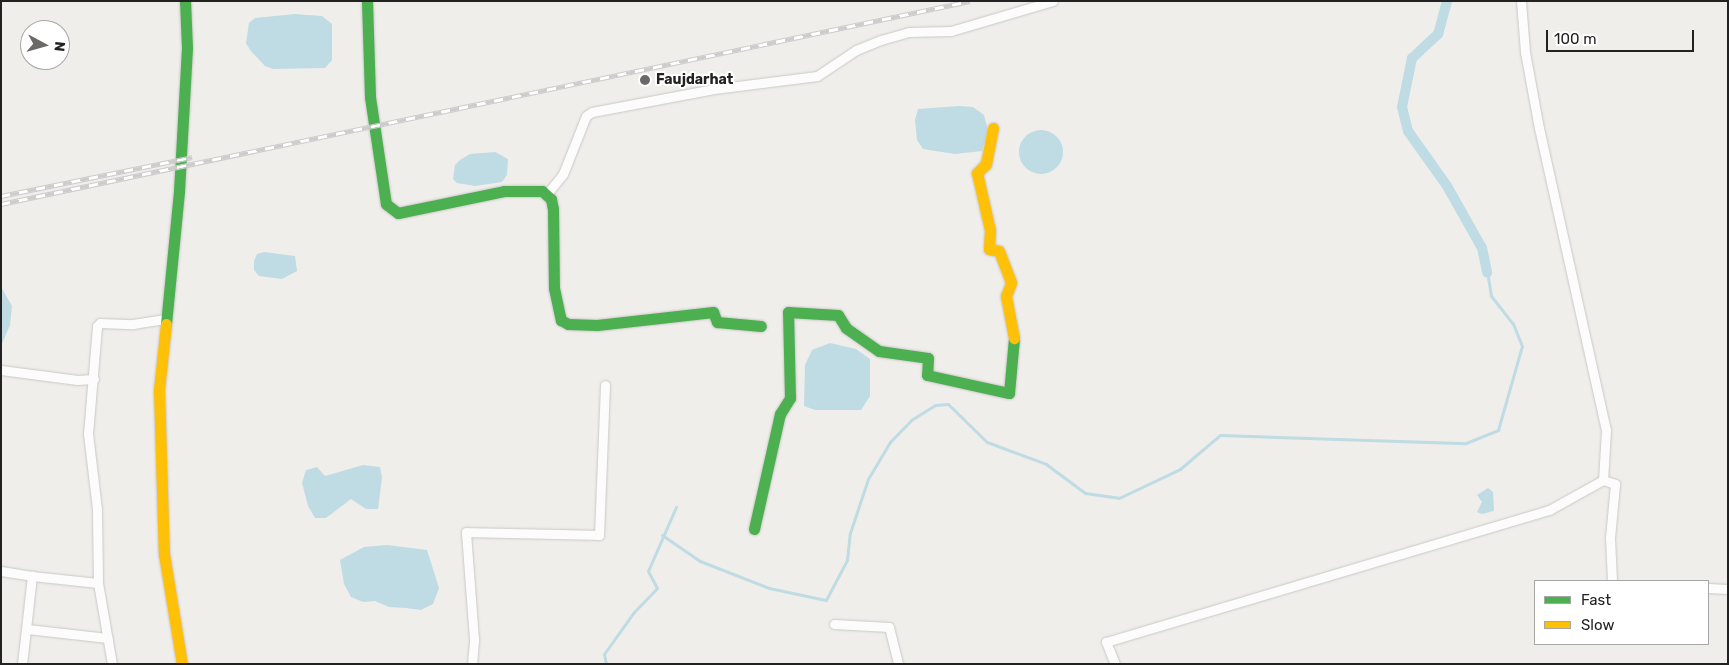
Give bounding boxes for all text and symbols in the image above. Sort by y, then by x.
north arrow [20,20,70,70]
scale bar [1549,20,1696,52]
text: 100 m [1554,30,1596,48]
text: N [50,41,68,52]
place label: Faujdarhat [656,72,733,88]
marker: Faujdarhat [638,73,652,87]
legend [1534,580,1709,645]
text: Fast [1581,591,1611,609]
text: Slow [1581,616,1614,634]

